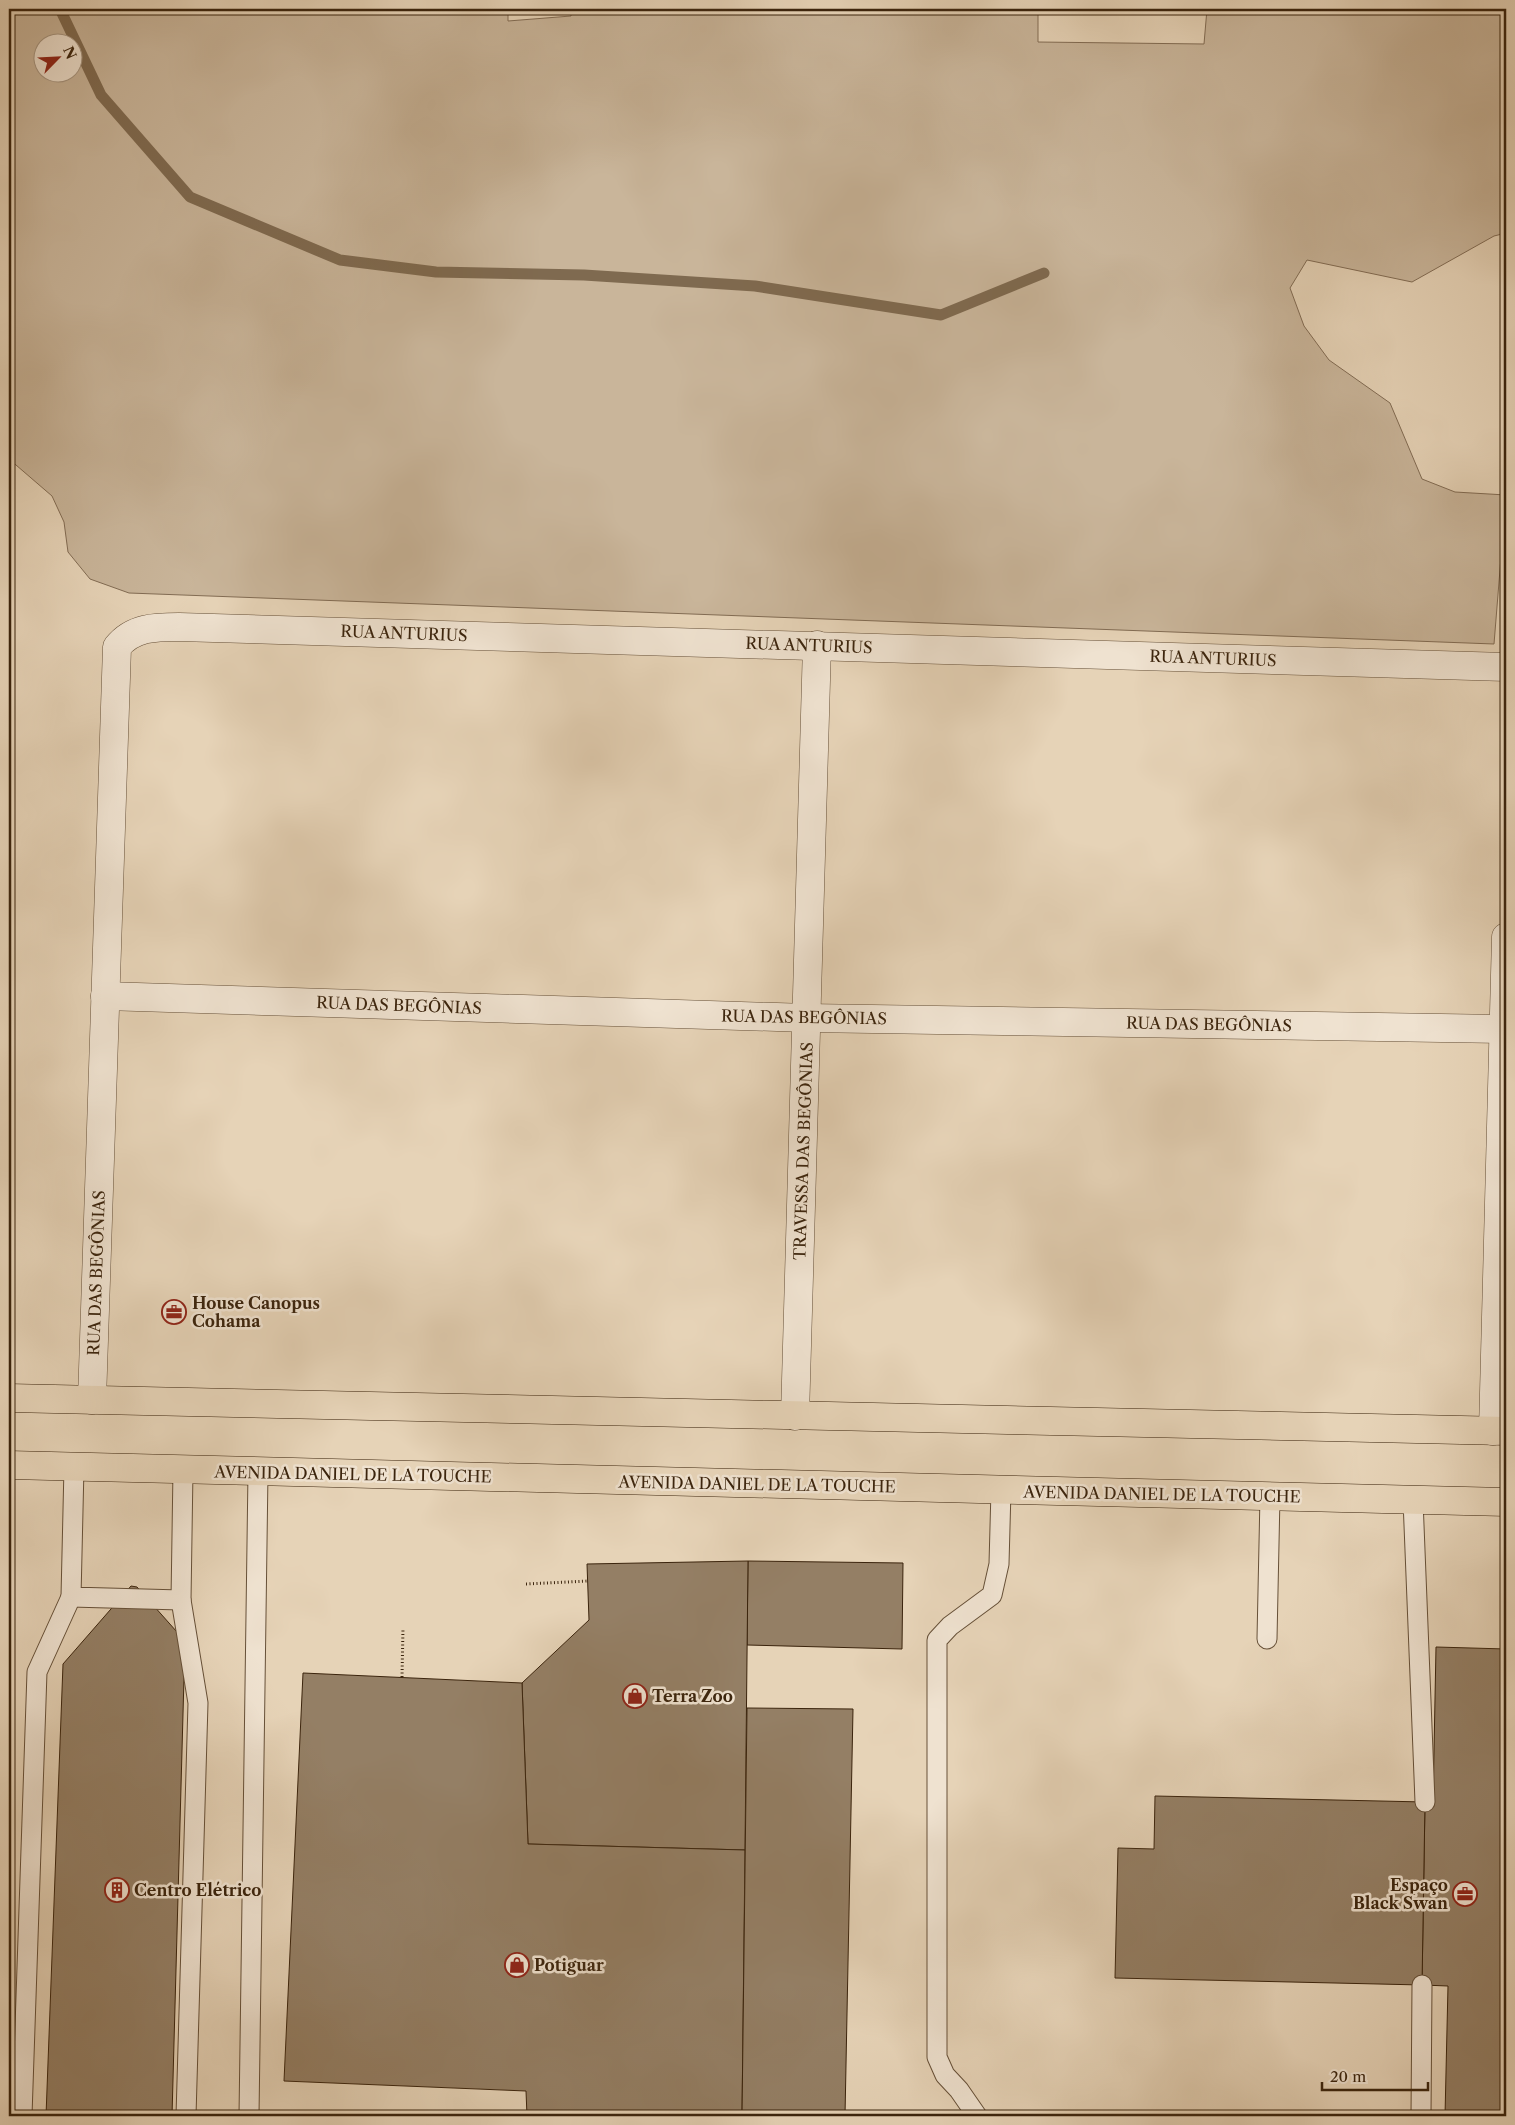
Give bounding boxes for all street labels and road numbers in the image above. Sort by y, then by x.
street label: RUA ANTURIUS [340,621,468,645]
street label: RUA ANTURIUS [745,633,873,657]
street label: RUA ANTURIUS [1149,646,1277,670]
street label: RUA DAS BEGÔNIAS [316,992,482,1018]
street label: RUA DAS BEGÔNIAS [721,1006,887,1028]
street label: RUA DAS BEGÔNIAS [1126,1013,1292,1035]
street label: TRAVESSA DAS BEGÔNIAS [789,1042,817,1260]
street label: RUA DAS BEGÔNIAS [83,1190,109,1356]
street label: AVENIDA DANIEL DE LA TOUCHE [213,1462,492,1486]
street label: AVENIDA DANIEL DE LA TOUCHE [617,1472,896,1496]
street label: AVENIDA DANIEL DE LA TOUCHE [1022,1482,1301,1506]

